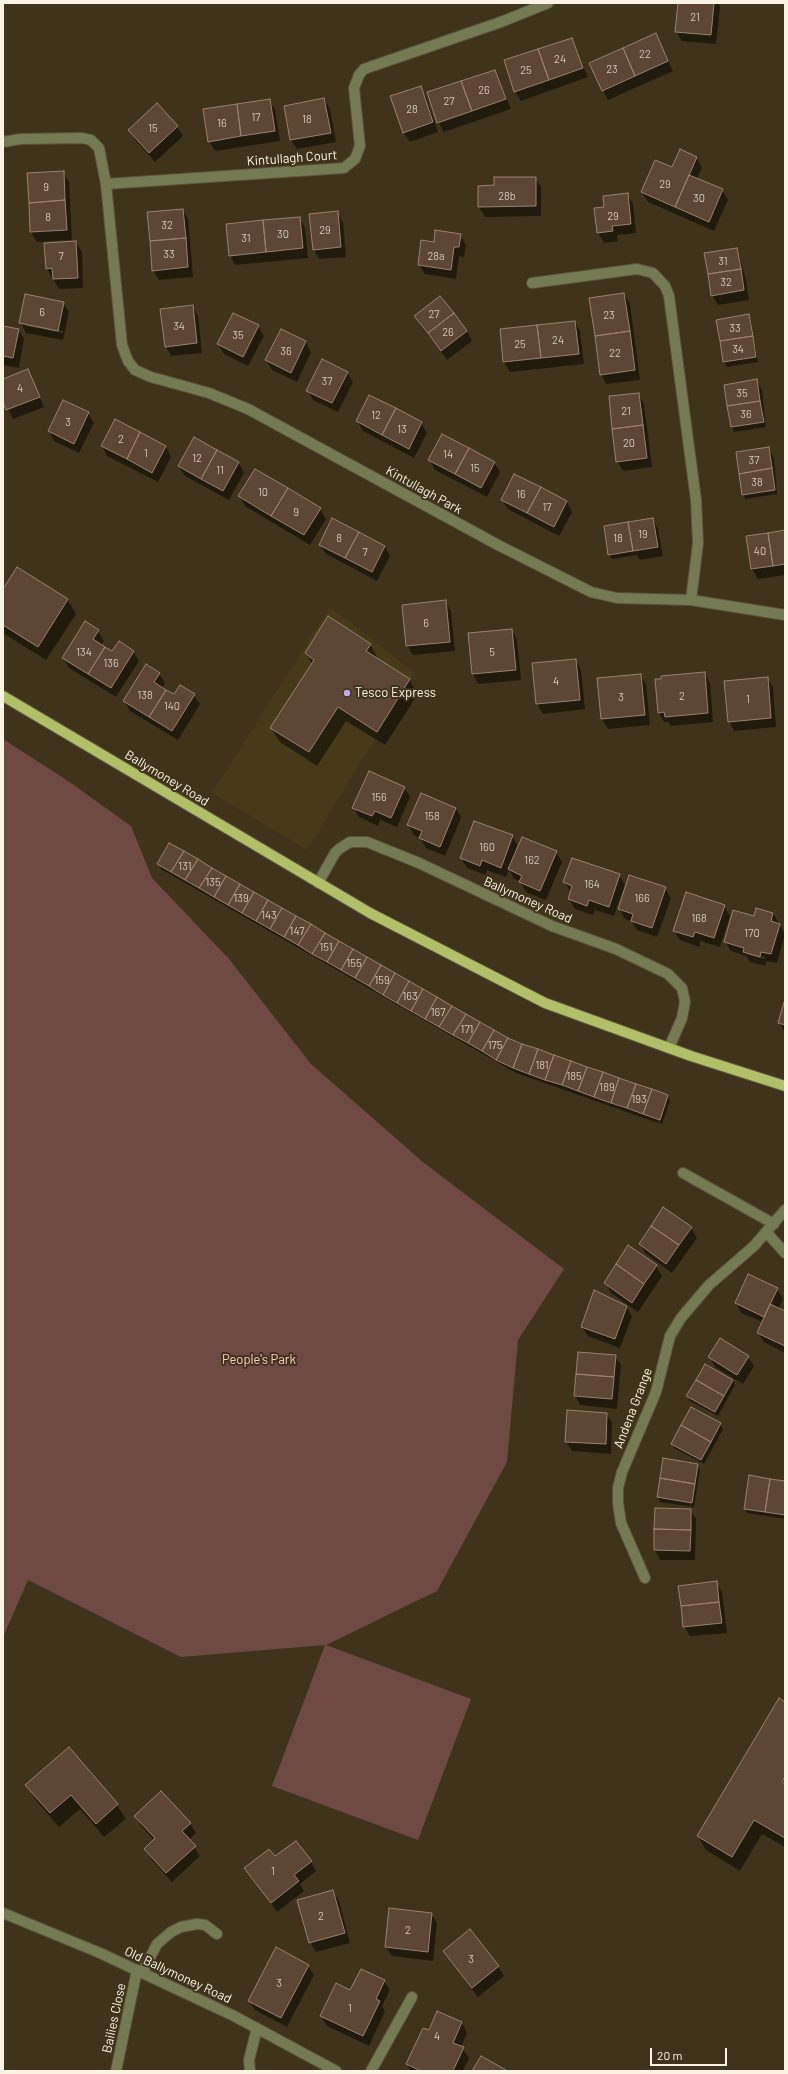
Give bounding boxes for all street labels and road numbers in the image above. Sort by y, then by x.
street label: Kintullagh Court [246,147,338,169]
street label: Kintullagh Park [383,463,465,517]
street label: Ballymoney Road [122,747,212,809]
street label: Ballymoney Road [481,873,575,927]
street label: Andena Grange [610,1365,656,1451]
street label: Old Ballymoney Road [122,1943,234,2007]
street label: Bailies Close [99,1982,129,2054]

